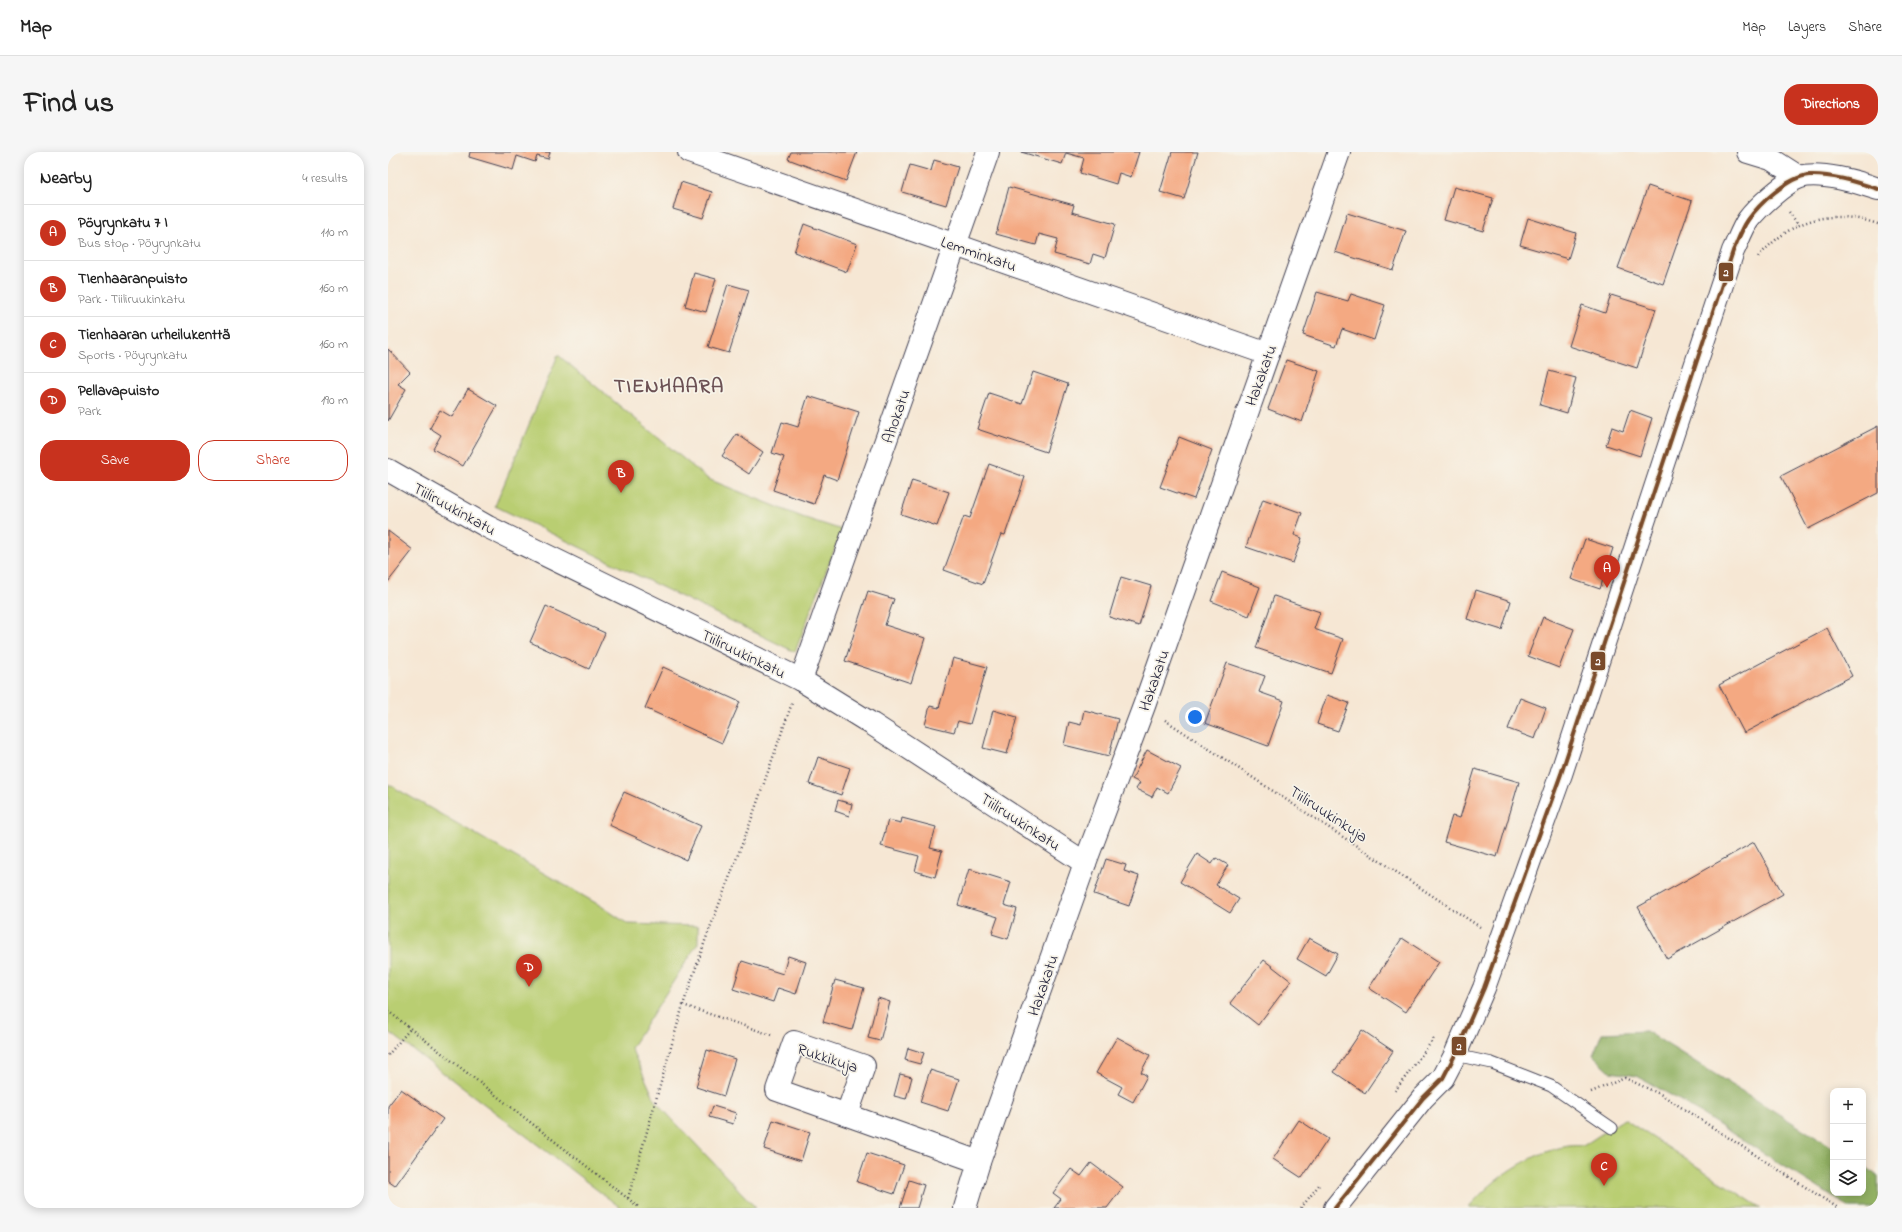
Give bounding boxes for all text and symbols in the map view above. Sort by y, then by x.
text: Map [20,14,52,41]
text: Map [1742,17,1766,38]
text: Layers [1788,17,1826,38]
text: Share [1848,17,1882,38]
text: Find us [24,84,114,125]
button: Directions [1784,84,1878,125]
text: Nearby [40,166,92,191]
text: 4 results [302,169,348,188]
text: Pöyrynkatu 7 I [78,212,168,234]
text: A [49,223,57,242]
text: 110 m [321,223,348,242]
street label: Lemminkatu [937,231,1020,279]
text: Bus stop · Pöyrynkatu [78,234,201,253]
line badge: 2 [1718,262,1734,282]
text: 2 [1722,265,1729,281]
text: TIenhaaranpuisto [78,268,188,290]
text: B [49,279,57,298]
text: 160 m [319,279,348,298]
text: Park · Tiiliruukinkatu [78,290,185,309]
text: Tienhaaran urheilukenttä [78,324,230,346]
text: C [49,335,57,354]
text: 160 m [319,335,348,354]
street label: Hakakatu [1240,342,1284,410]
text: Sports · Pöyrynkatu [78,346,187,365]
district label: TIENHAARA [614,373,724,402]
text: Pellavapuisto [78,380,159,402]
street label: Ahokatu [877,387,917,447]
text: D [48,391,58,410]
text: 190 m [321,391,348,410]
text: Park [78,402,102,421]
button: Save [40,440,190,481]
button: Share [198,440,348,481]
pin: B [608,460,634,493]
street label: Tiiliruukinkatu [408,477,500,542]
pin: A [1594,555,1620,588]
street label: Tiiliruukinkatu [697,624,790,686]
street label: Hakakatu [1133,647,1177,715]
line badge: 2 [1590,651,1606,671]
text: 2 [1594,654,1601,670]
your location [1185,707,1205,727]
street label: Tiiliruukinkuja [1284,780,1372,849]
street label: Tiiliruukinkatu [975,788,1065,858]
street label: Hakakatu [1022,952,1066,1020]
pin: D [516,954,542,987]
line badge: 2 [1451,1036,1467,1056]
street label: Rukkikuja [794,1038,861,1080]
text: 2 [1455,1039,1462,1055]
map controls [1830,1088,1866,1196]
button: + [1830,1088,1866,1124]
button: − [1830,1124,1866,1160]
pin: C [1591,1153,1617,1186]
button: layers [1830,1160,1866,1196]

